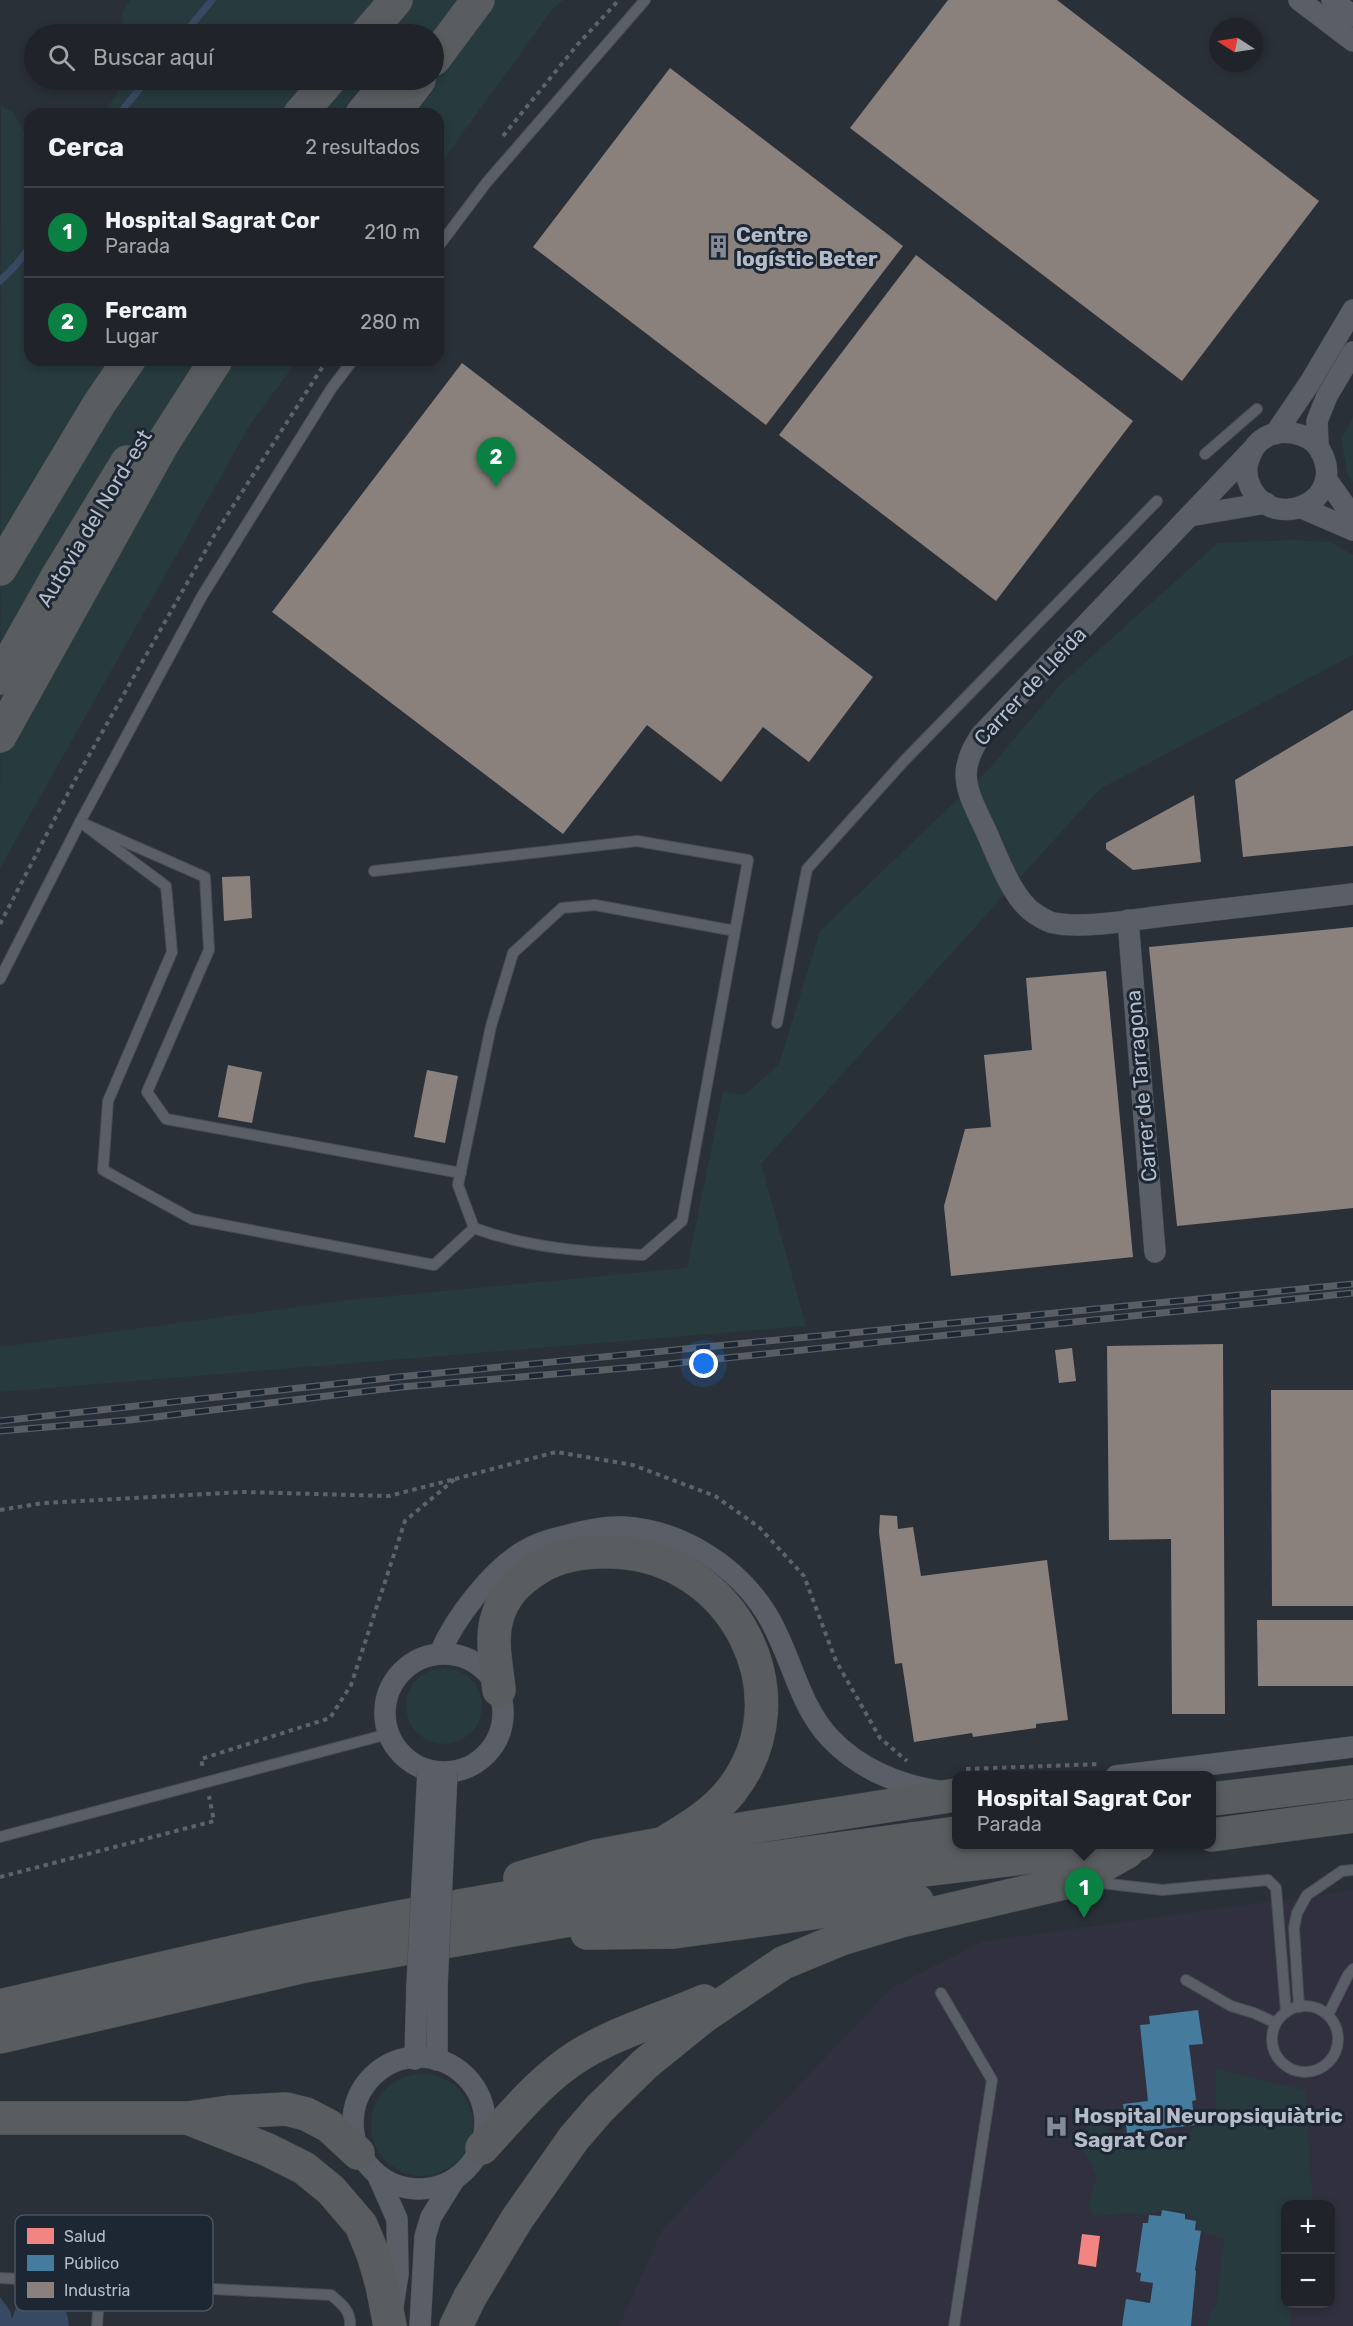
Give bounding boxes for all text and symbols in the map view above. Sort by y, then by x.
north arrow [1209,18,1263,72]
search box [24,24,444,90]
icon: search [45,41,78,74]
text: Buscar aquí [93,44,214,71]
text: Cerca [48,132,124,163]
text: 2 resultados [305,135,420,159]
text: Hospital Sagrat Cor [105,207,319,234]
text: 1 [63,220,72,244]
text: 210 m [364,220,420,244]
place label: Centre logístic Beter [736,222,878,271]
building icon: Centre logístic Beter [705,233,731,259]
text: Parada [105,234,170,258]
text: Fercam [105,297,187,324]
text: 2 [61,310,74,334]
text: 280 m [360,310,420,334]
text: Lugar [105,324,159,348]
street label: Autovia del Nord-est [31,425,157,611]
pin: 2 [476,438,516,487]
street label: Carrer de Lleida [969,622,1091,750]
street label: Carrer de Tarragona [1120,989,1162,1183]
your location [689,1349,718,1378]
popup [952,1771,1216,1849]
text: Hospital Sagrat Cor [977,1785,1191,1812]
text: Parada [977,1812,1042,1836]
pin: 1 [1064,1868,1104,1918]
place label: Hospital Neuropsiquiàtric Sagrat Cor [1074,2103,1343,2152]
hospital icon: Hospital Neuropsiquiàtric Sagrat Cor [1043,2114,1069,2140]
map controls [1281,2200,1335,2308]
button: + [1281,2200,1335,2254]
legend [15,2215,213,2311]
text: Salud [64,2227,106,2246]
text: Público [64,2254,119,2273]
button: − [1281,2254,1335,2308]
text: Industria [64,2281,130,2300]

